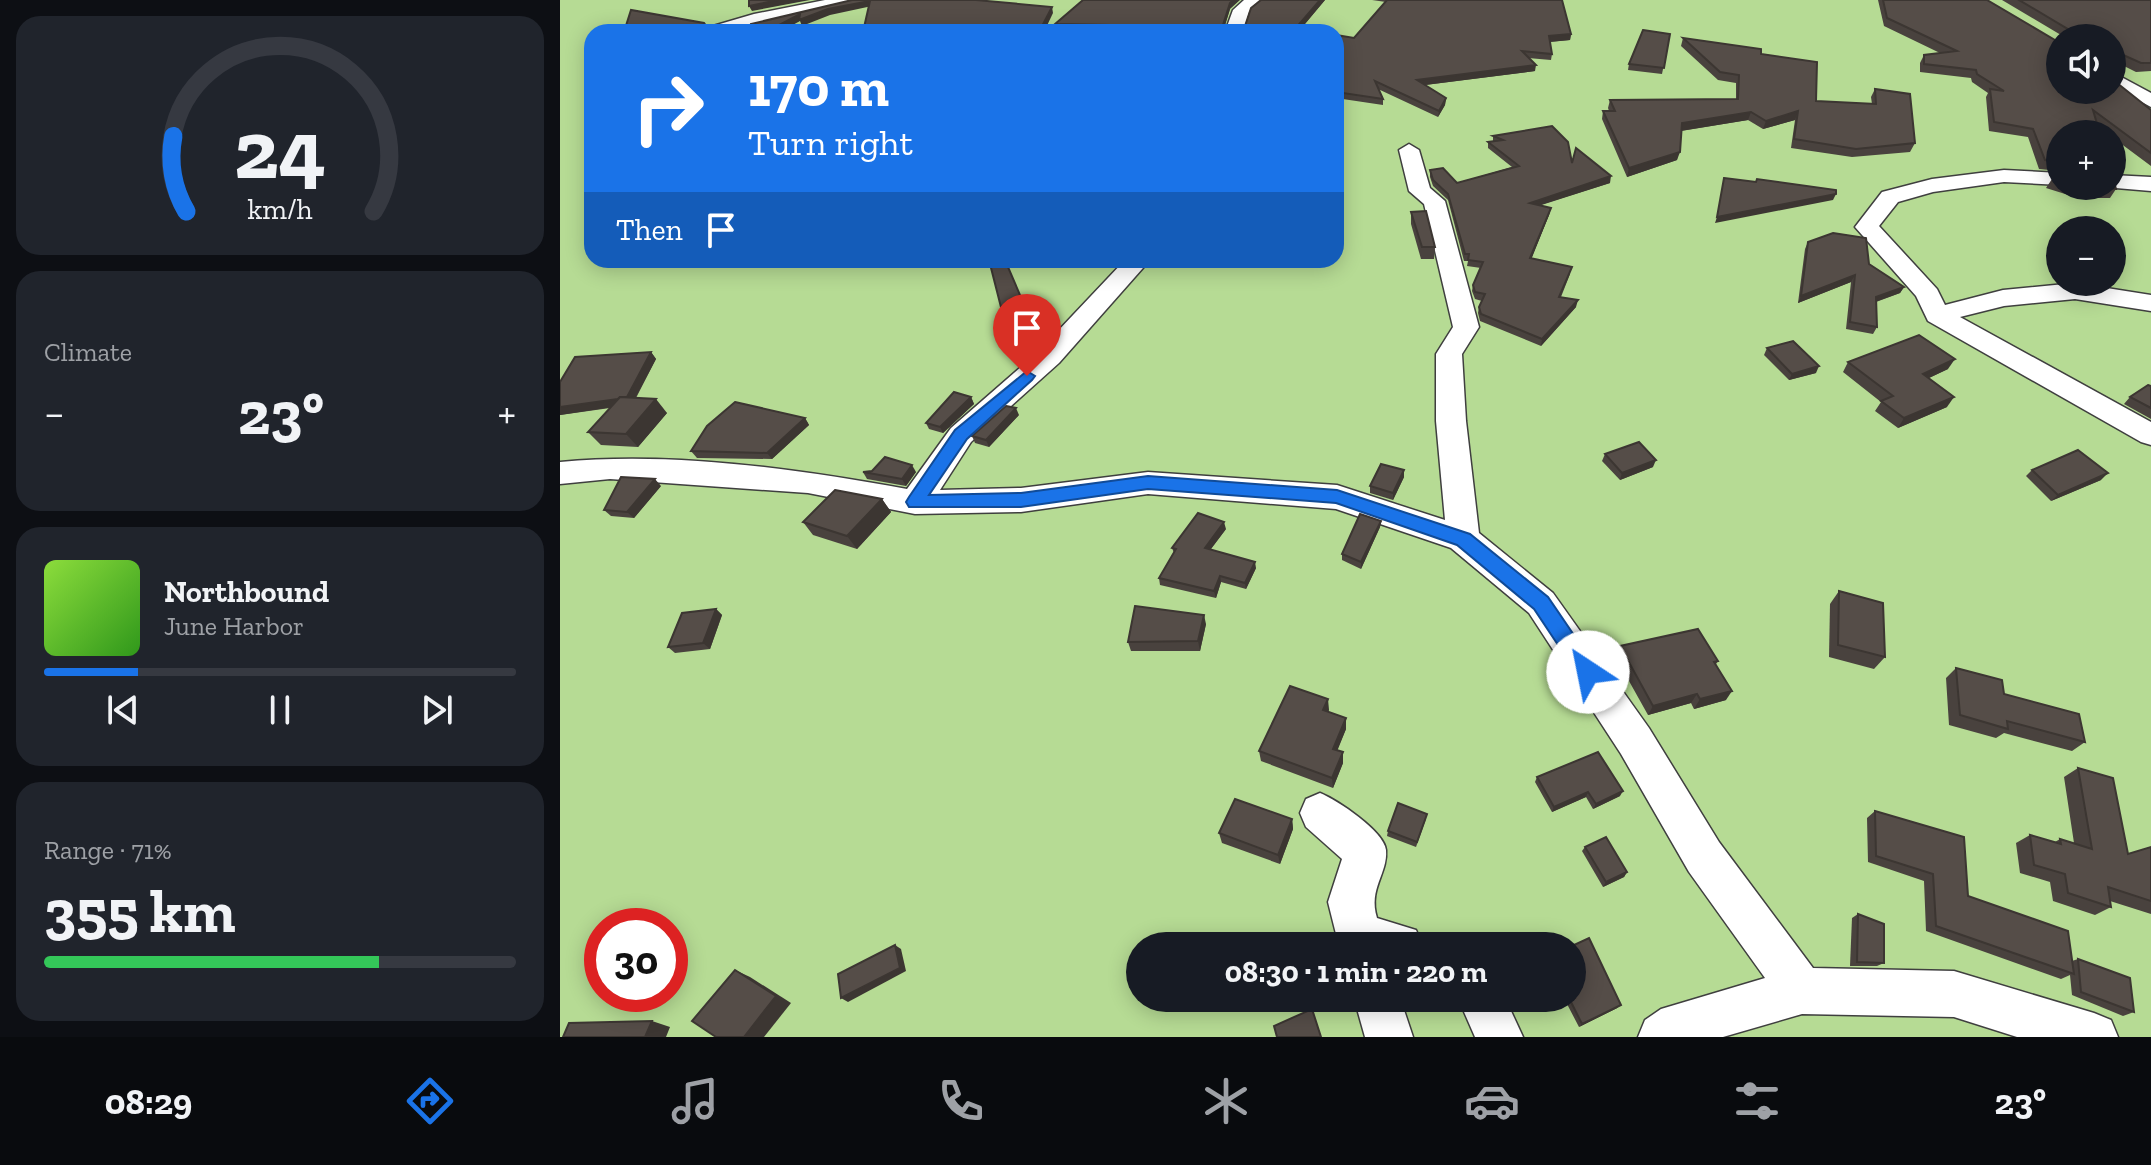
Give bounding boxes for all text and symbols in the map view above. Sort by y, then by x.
map controls [2046,24,2126,296]
button: sound [2046,24,2126,104]
text: 170 m [748,53,889,120]
icon: right [616,56,720,160]
text: 24 [234,98,326,198]
button: + [2046,120,2126,200]
text: Turn right [748,121,913,164]
text: km/h [247,192,313,226]
icon: arrive [699,208,743,252]
text: Then [616,212,683,248]
button: − [2046,216,2126,296]
pin [993,294,1061,376]
icon: arrive [1005,306,1049,350]
text: Climate [44,336,132,368]
text: 23° [238,377,324,449]
text: − [44,386,65,439]
text: + [497,386,516,439]
text: Northbound [164,574,329,610]
text: June Harbor [164,610,304,642]
position arrow [1546,630,1630,714]
icon: previous [101,688,145,732]
icon: pause [258,688,302,732]
icon: next [415,688,459,732]
text: Range · 71% [44,834,172,866]
text: 355 km [44,875,236,947]
speed limit sign: 30 [584,908,688,1012]
text: 08:30 · 1 min · 220 m [1225,954,1487,990]
icon: directions [402,1073,458,1129]
icon: music [667,1073,723,1129]
icon: phone [933,1073,989,1129]
icon: climate [1198,1073,1254,1129]
icon: car [1464,1073,1520,1129]
icon: filters [1729,1073,1785,1129]
text: 08:29 [105,1080,192,1123]
text: 23° [1995,1080,2046,1123]

